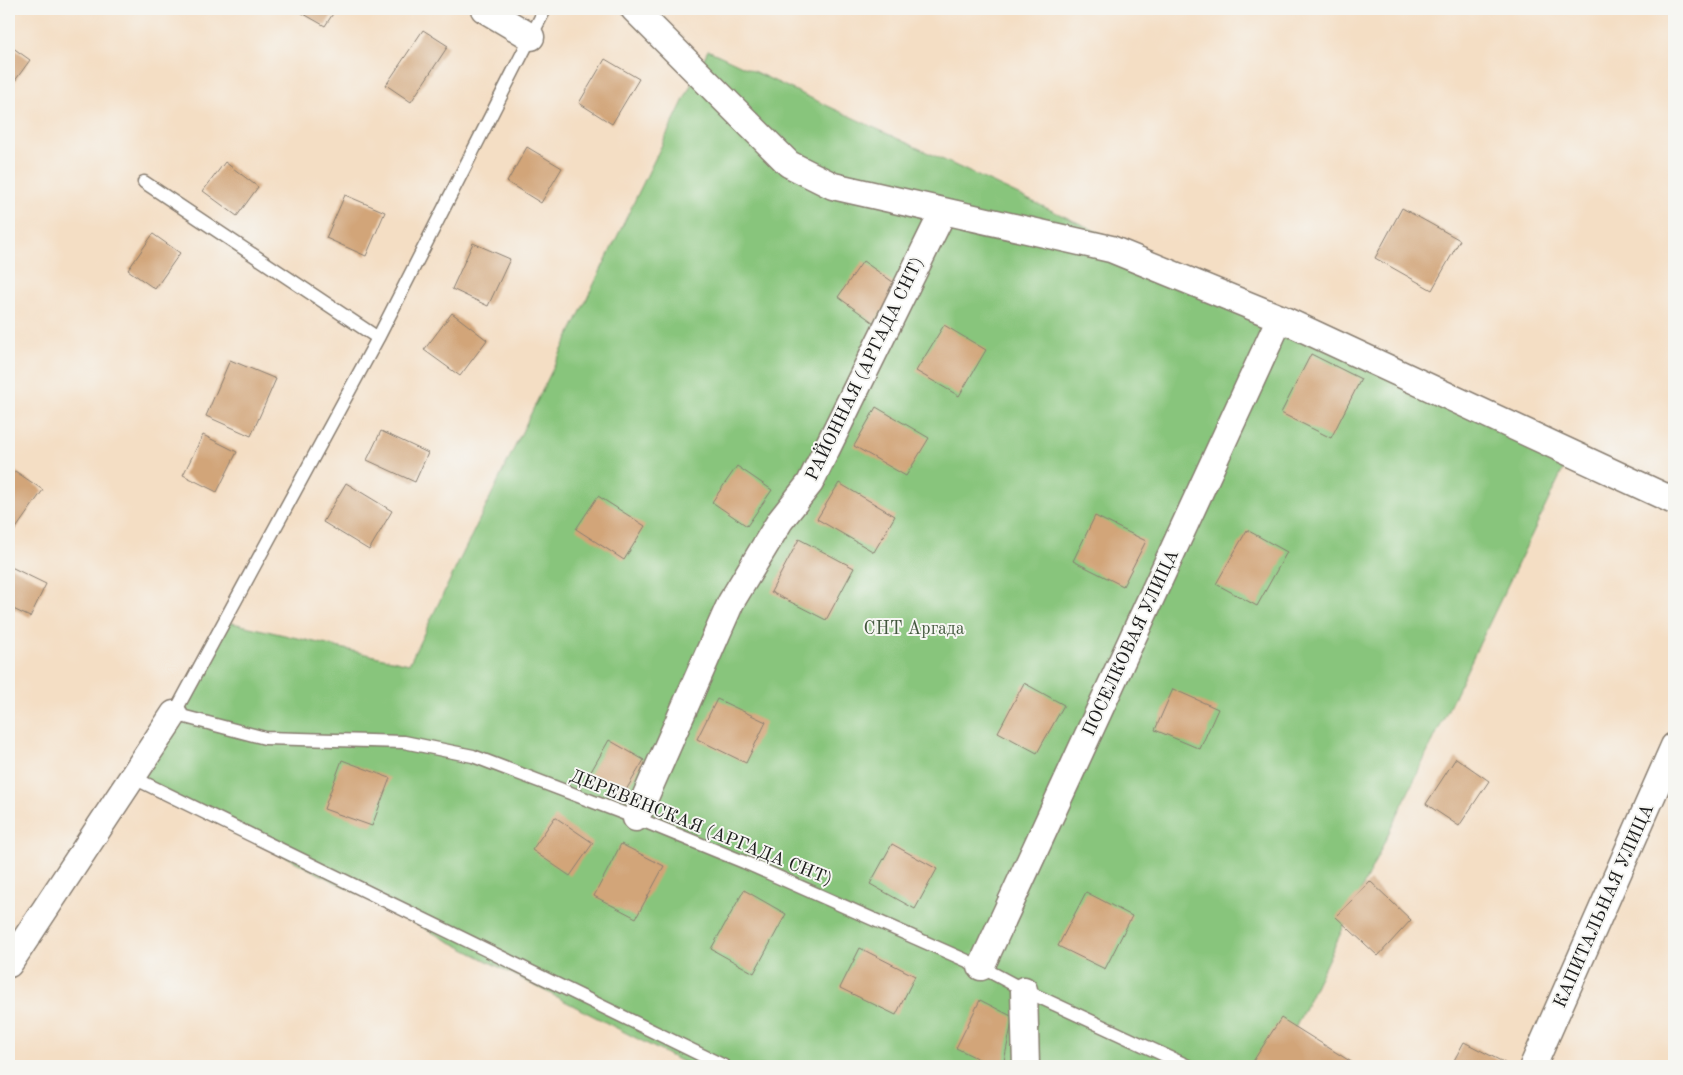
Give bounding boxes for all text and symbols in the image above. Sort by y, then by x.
street label: РАЙОННАЯ (АРГАДА СНТ) [799,253,927,484]
street label: ПОСЕЛКОВАЯ УЛИЦА [1080,547,1182,739]
park label: СНТ Аргада [863,620,965,638]
street label: ДЕРЕВЕНСКАЯ (АРГАДА СНТ) [567,766,835,889]
street label: КАПИТАЛЬНАЯ УЛИЦА [1551,801,1657,1011]

